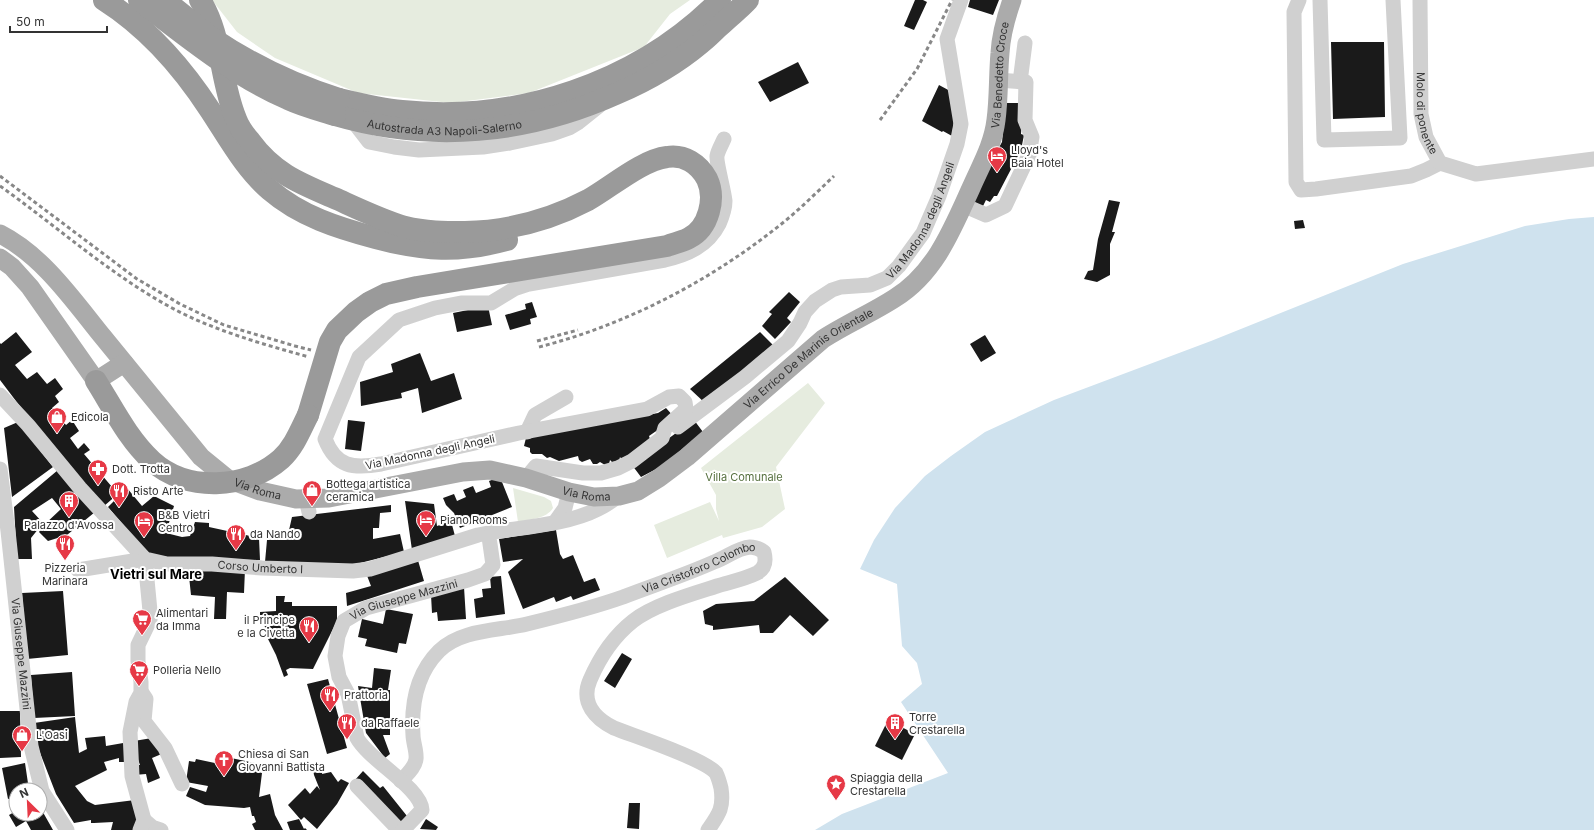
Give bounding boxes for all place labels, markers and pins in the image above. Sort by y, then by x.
place label: Lloyd's Baia Hotel [1011,143,1064,170]
hotel icon: Lloyd's Baia Hotel [986,145,1008,173]
shop icon: Edicola [46,406,68,434]
place label: Edicola [71,410,109,424]
pharmacy icon: Dott. Trotta [87,458,109,486]
place label: Dott. Trotta [112,462,170,476]
place label: Bottega artistica ceramica [326,477,410,504]
shop icon: Bottega artistica ceramica [301,479,323,507]
restaurant icon: Risto Arte [108,480,130,508]
place label: Risto Arte [133,484,184,498]
building icon: Palazzo d'Avossa [58,490,80,518]
place label: B&B Vietri Centro [158,508,210,535]
hotel icon: Piano Rooms [415,509,437,537]
hotel icon: B&B Vietri Centro [133,510,155,538]
place label: Piano Rooms [440,513,508,527]
place label: Palazzo d'Avossa [24,518,114,532]
restaurant icon: da Nando [225,523,247,551]
place label: da Nando [250,527,301,541]
restaurant icon: Pizzeria Marinara [54,533,76,561]
place label: Pizzeria Marinara [42,561,88,588]
place label: Alimentari da Imma [156,606,208,633]
supermarket icon: Alimentari da Imma [131,608,153,636]
place label: il Principe e la Civetta [237,613,295,640]
restaurant icon: il Principe e la Civetta [298,615,320,643]
supermarket icon: Polleria Nello [128,659,150,687]
place label: Polleria Nello [153,663,222,677]
restaurant icon: Prattoria [319,684,341,712]
place label: Prattoria [344,688,388,702]
place label: Torre Crestarella [909,710,965,737]
restaurant icon: da Raffaele [336,712,358,740]
building icon: Torre Crestarella [884,712,906,740]
place label: da Raffaele [361,716,419,730]
shop icon: L'Oasi [11,724,33,752]
place label: L'Oasi [36,728,68,742]
place label: Chiesa di San Giovanni Battista [238,747,325,774]
church icon: Chiesa di San Giovanni Battista [213,749,235,777]
place label: Spiaggia della Crestarella [850,771,923,798]
place icon: Spiaggia della Crestarella [825,773,847,801]

